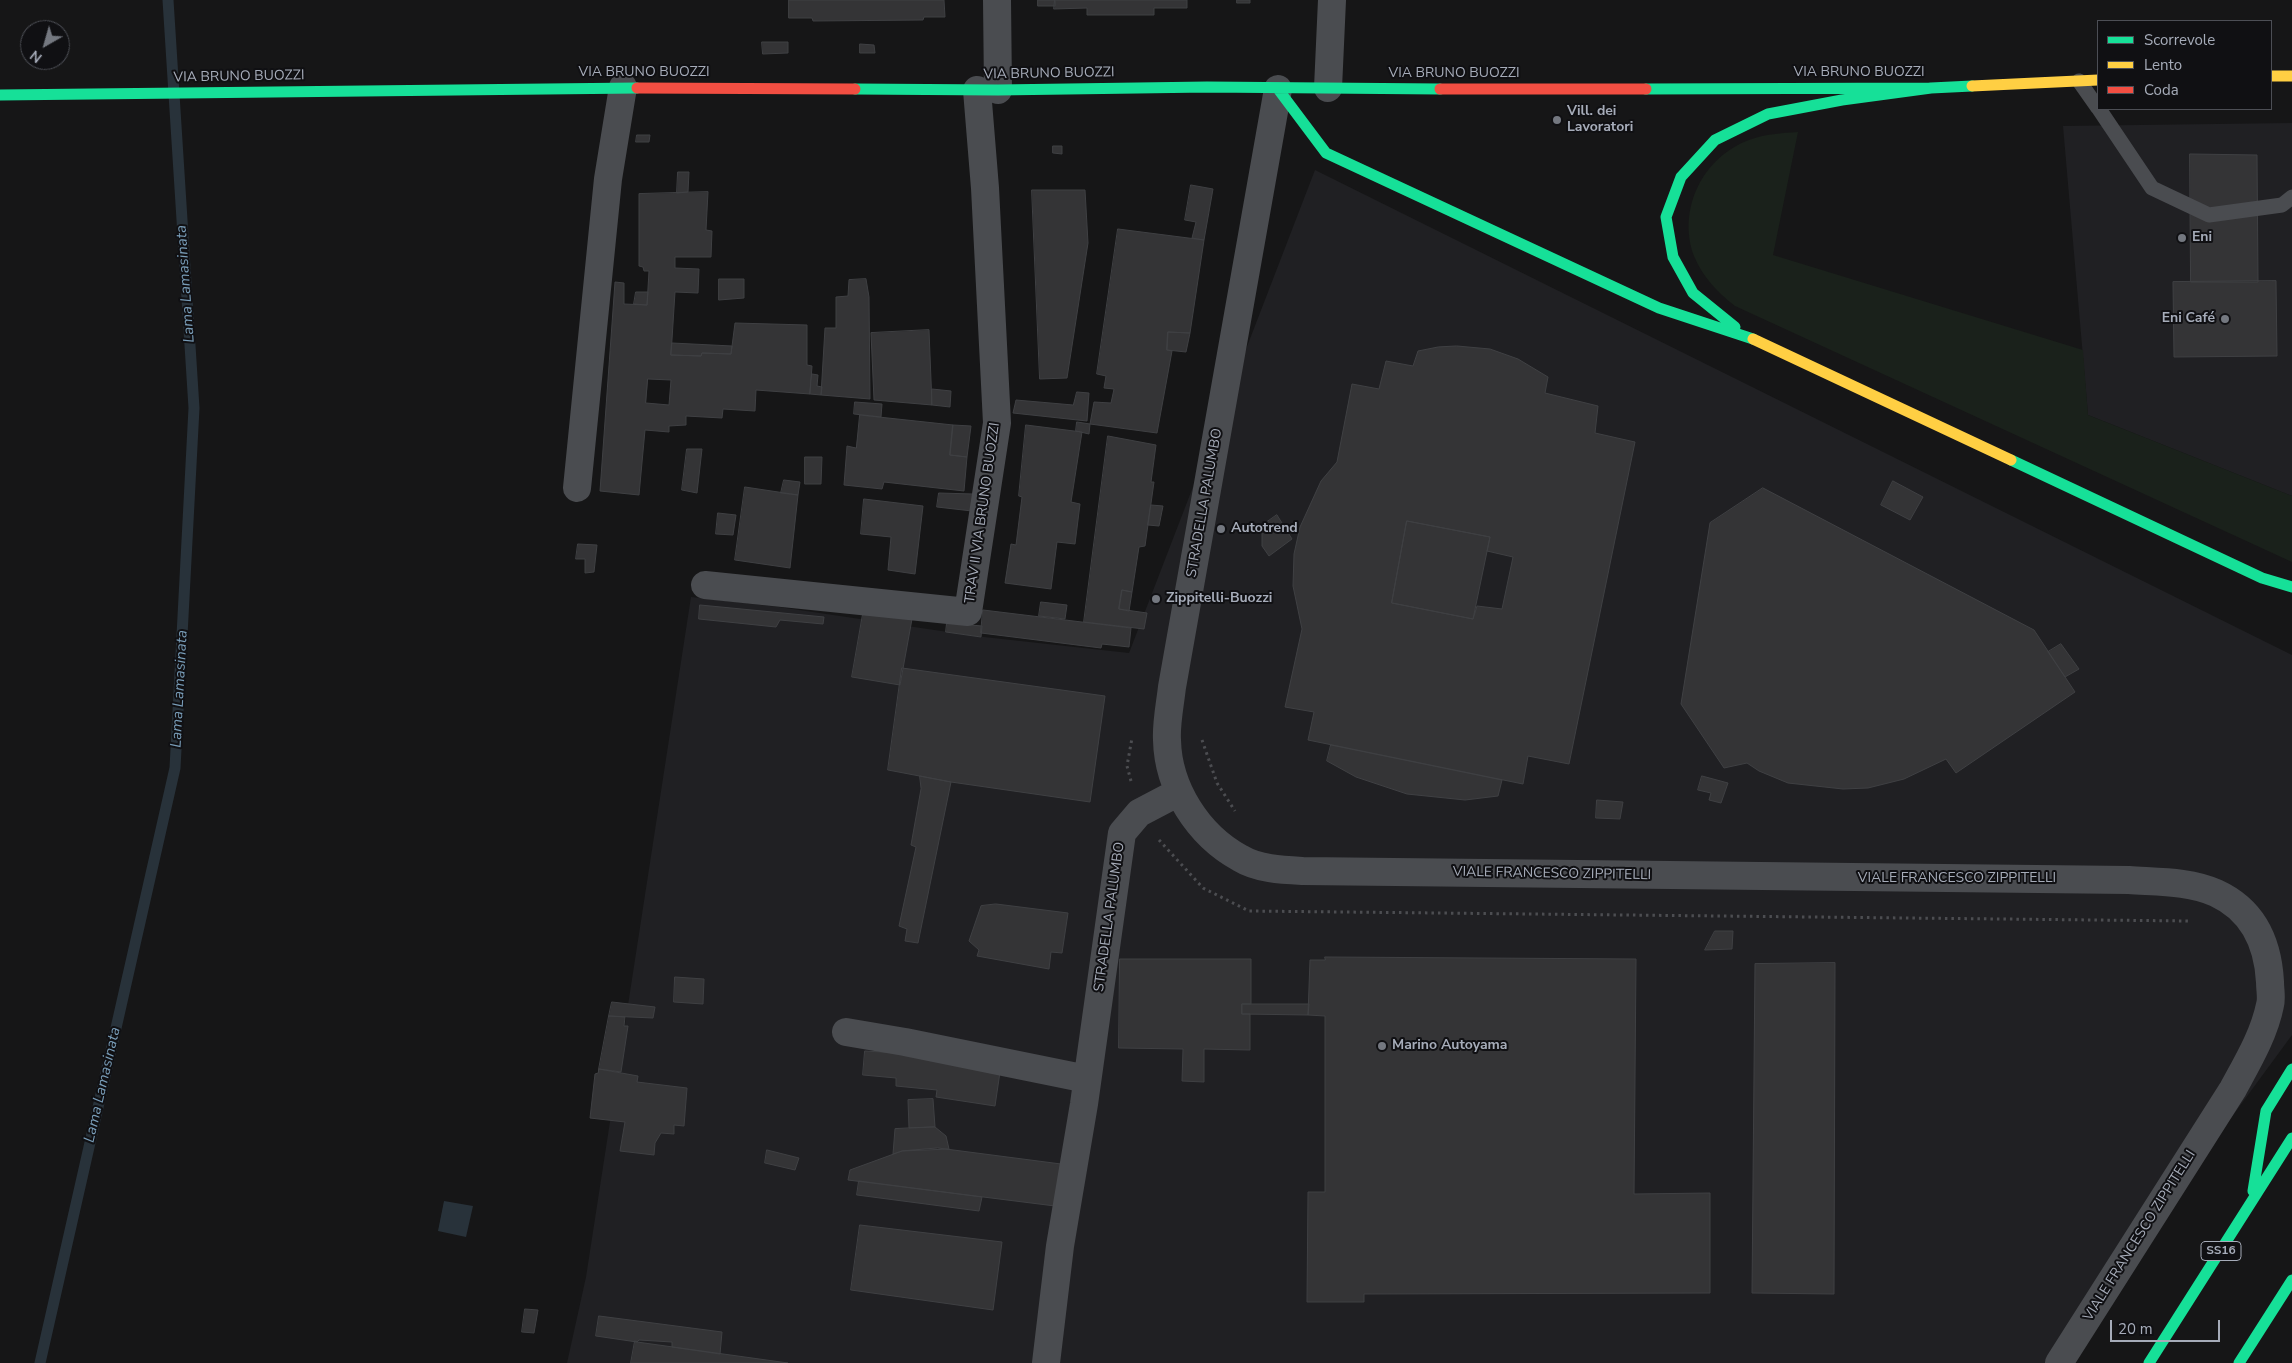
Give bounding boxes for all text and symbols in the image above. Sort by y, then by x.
north arrow [20,20,70,70]
legend [2097,20,2272,110]
text: Scorrevole [2144,30,2215,50]
text: N [26,46,46,67]
text: Lento [2144,55,2182,75]
street label: VIA BRUNO BUOZZI [983,64,1115,84]
street label: VIA BRUNO BUOZZI [578,65,710,81]
street label: VIA BRUNO BUOZZI [1793,65,1925,81]
street label: VIA BRUNO BUOZZI [1388,66,1520,82]
street label: VIA BRUNO BUOZZI [173,67,305,87]
text: Coda [2144,80,2179,100]
place label: Vill. dei Lavoratori [1567,104,1633,136]
marker: Vill. dei Lavoratori [1551,114,1563,126]
water label: Lama Lamasinata [173,225,199,343]
place label: Eni [2192,230,2212,246]
marker: Eni [2176,232,2188,244]
place label: Eni Café [2162,311,2215,327]
marker: Eni Café [2219,313,2231,325]
street label: TRAV II VIA BRUNO BUOZZI [962,422,1004,604]
street label: STRADELLA PALUMBO [1184,427,1226,579]
place label: Autotrend [1231,521,1298,537]
marker: Autotrend [1215,523,1227,535]
place label: Zippitelli-Buozzi [1166,591,1272,607]
marker: Zippitelli-Buozzi [1150,593,1162,605]
water label: Lama Lamasinata [168,630,192,748]
street label: STRADELLA PALUMBO [1091,841,1129,993]
street label: VIALE FRANCESCO ZIPPITELLI [1453,864,1651,884]
street label: VIALE FRANCESCO ZIPPITELLI [1858,871,2056,887]
water label: Lama Lamasinata [81,1025,125,1145]
place label: Marino Autoyama [1392,1038,1507,1054]
marker: Marino Autoyama [1376,1040,1388,1052]
street label: VIALE FRANCESCO ZIPPITELLI [2080,1147,2200,1325]
road number: SS16 [2201,1242,2241,1260]
scale bar [2112,1310,2222,1342]
text: 20 m [2118,1319,2153,1339]

